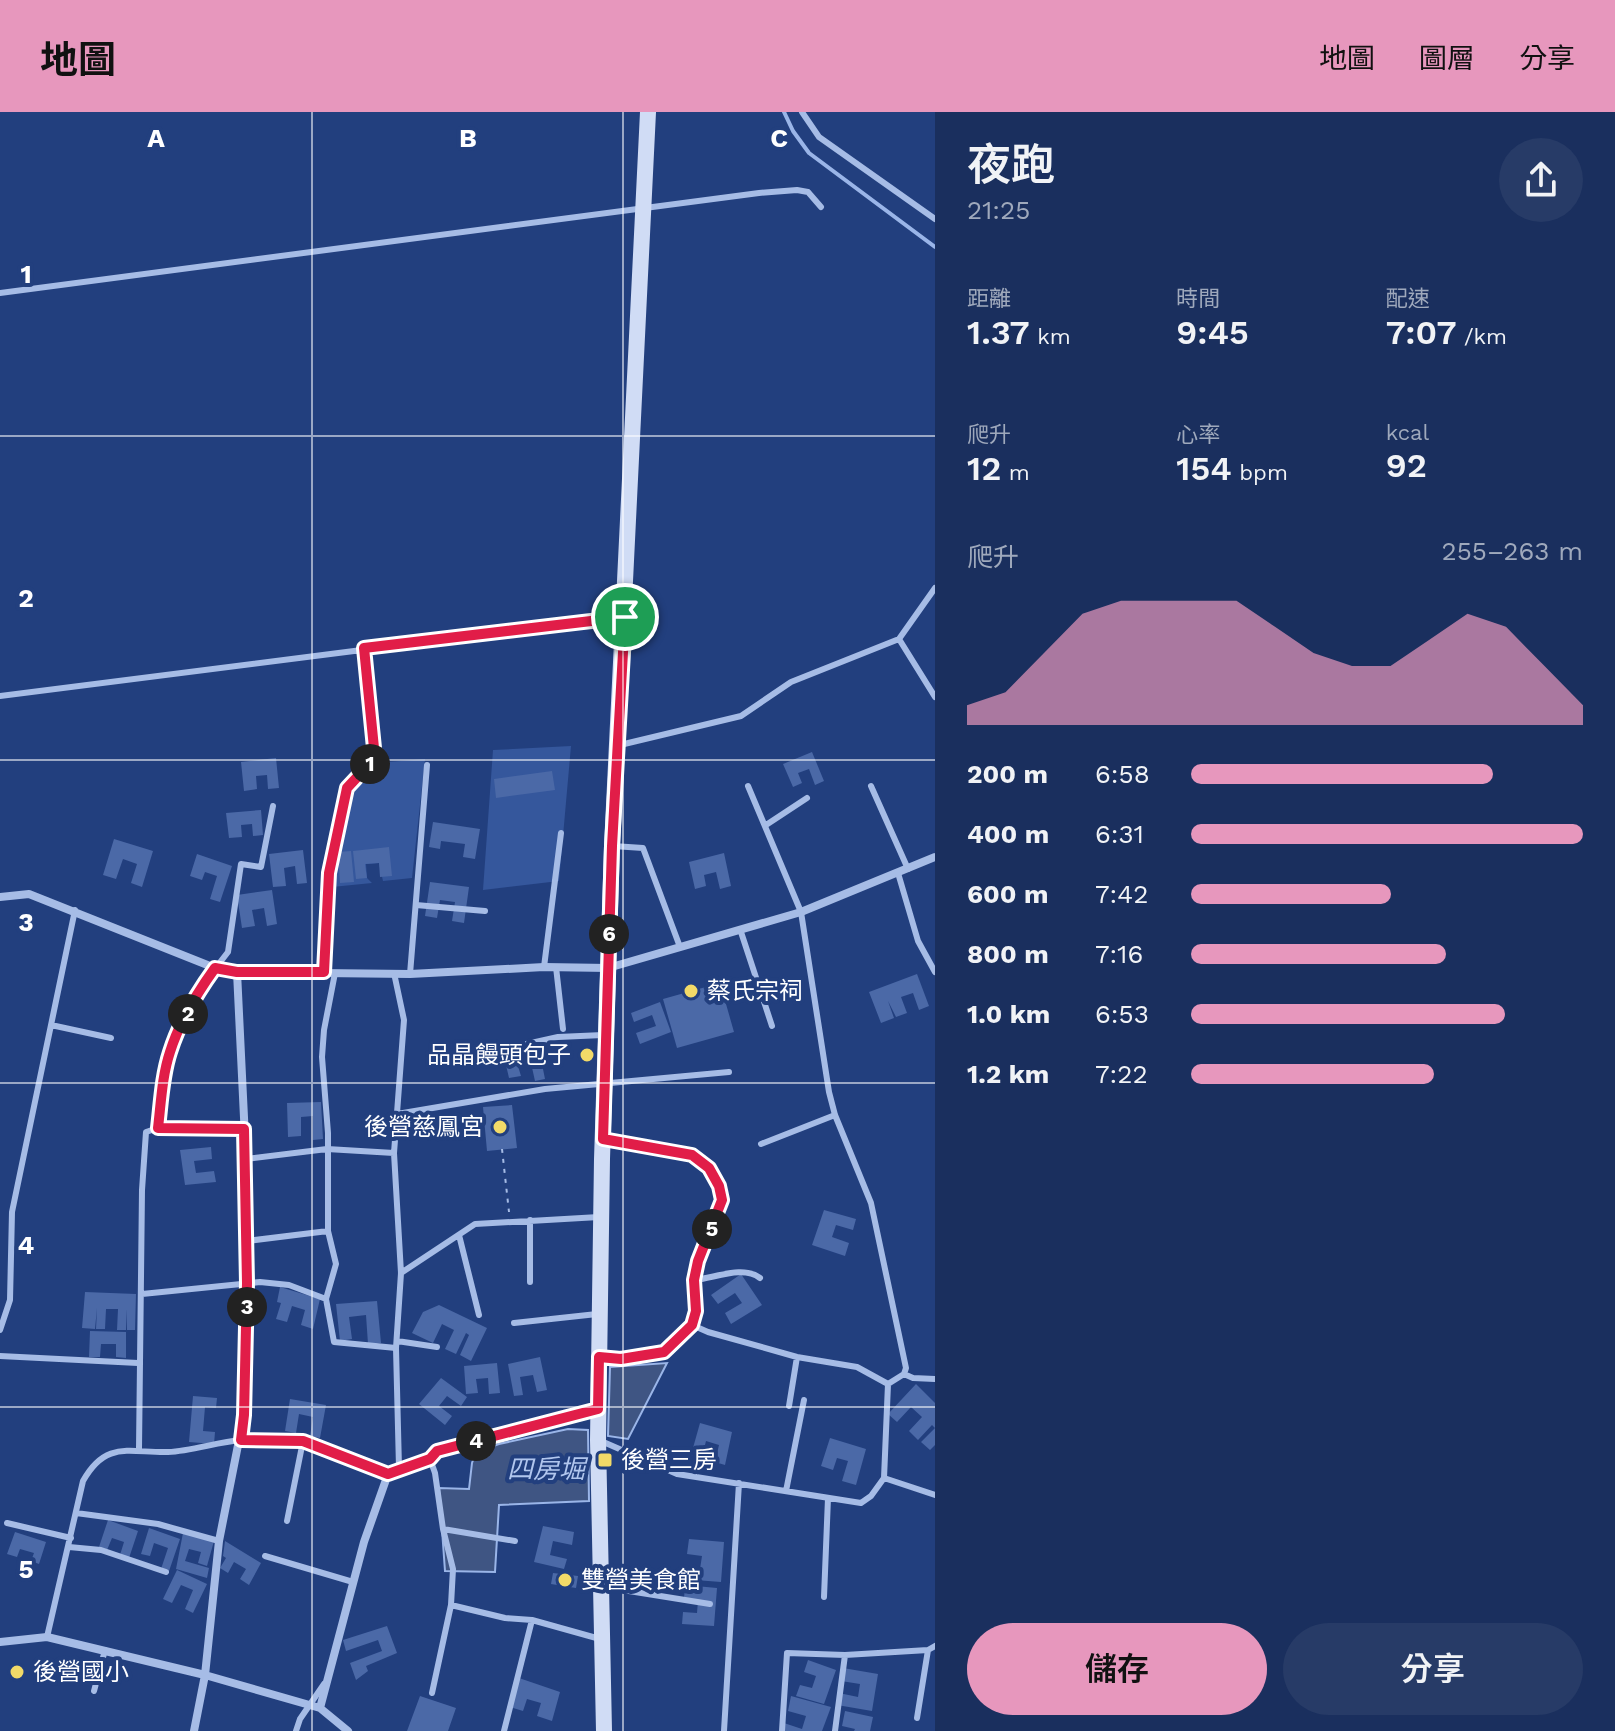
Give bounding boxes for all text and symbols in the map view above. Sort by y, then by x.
text: 地圖 [40,38,116,82]
text: 地圖 [1319,42,1375,75]
text: 圖層 [1419,42,1475,75]
text: 分享 [1519,42,1575,75]
text: A [147,123,165,153]
text: B [459,123,477,153]
text: C [770,123,788,153]
button: share [1499,138,1583,222]
text: 夜跑 [967,139,1055,191]
text: 21:25 [967,195,1030,225]
text: 1 [20,259,32,289]
text: 距離 [967,286,1011,311]
text: 時間 [1176,286,1220,311]
text: 配速 [1386,286,1430,311]
text: 1.37 [967,312,1030,352]
text: 9:45 [1176,312,1249,352]
text: 7:07 [1386,312,1456,352]
text: km [1030,324,1071,349]
text: /km [1456,324,1507,349]
text: kcal [1386,420,1429,445]
text: 爬升 [967,422,1011,447]
text: 心率 [1176,422,1220,447]
text: 92 [1386,445,1427,485]
text: 12 [967,448,1001,488]
text: 154 [1176,448,1232,488]
text: m [1001,460,1030,485]
text: bpm [1232,460,1288,485]
text: 255–263 m [1442,536,1583,566]
text: 爬升 [967,542,1019,572]
text: 2 [18,583,34,613]
pin [591,583,659,651]
icon: arrive [603,595,647,639]
pin: 1 [350,744,390,784]
text: 1 [365,751,375,776]
text: 200 m [967,759,1048,789]
text: 6:58 [1095,759,1150,789]
text: 400 m [967,819,1049,849]
text: 6:31 [1095,819,1144,849]
text: 600 m [967,879,1048,909]
text: 7:42 [1095,879,1148,909]
text: 3 [18,907,34,937]
pin: 6 [589,914,629,954]
text: 6 [602,921,616,946]
text: 800 m [967,939,1049,969]
text: 7:16 [1095,939,1143,969]
place label: 蔡氏宗祠 [707,977,803,1005]
marker: 蔡氏宗祠 [682,982,700,1000]
pin: 2 [168,994,208,1034]
text: 1.0 km [967,999,1050,1029]
text: 6:53 [1095,999,1149,1029]
text: 2 [181,1001,195,1026]
place label: 品晶饅頭包子 [427,1041,571,1069]
marker: 品晶饅頭包子 [578,1046,596,1064]
text: 1.2 km [967,1059,1049,1089]
text: 7:22 [1095,1059,1148,1089]
place label: 後營慈鳳宮 [364,1113,484,1141]
marker: 後營慈鳳宮 [491,1118,509,1136]
pin: 5 [692,1209,732,1249]
text: 5 [706,1216,718,1241]
text: 4 [18,1230,35,1260]
pin: 3 [227,1287,267,1327]
text: 3 [240,1294,254,1319]
pin: 4 [456,1421,496,1461]
text: 4 [469,1428,483,1453]
place label: 後營三房 [621,1446,717,1474]
marker: 後營三房 [596,1451,614,1469]
water label: 四房堀 [507,1454,589,1484]
text: 5 [18,1554,34,1584]
place label: 雙營美食館 [581,1566,701,1594]
marker: 雙營美食館 [556,1571,574,1589]
button: 儲存 [967,1623,1267,1715]
button: 分享 [1283,1623,1583,1715]
place label: 後營國小 [33,1658,129,1686]
marker: 後營國小 [8,1663,26,1681]

